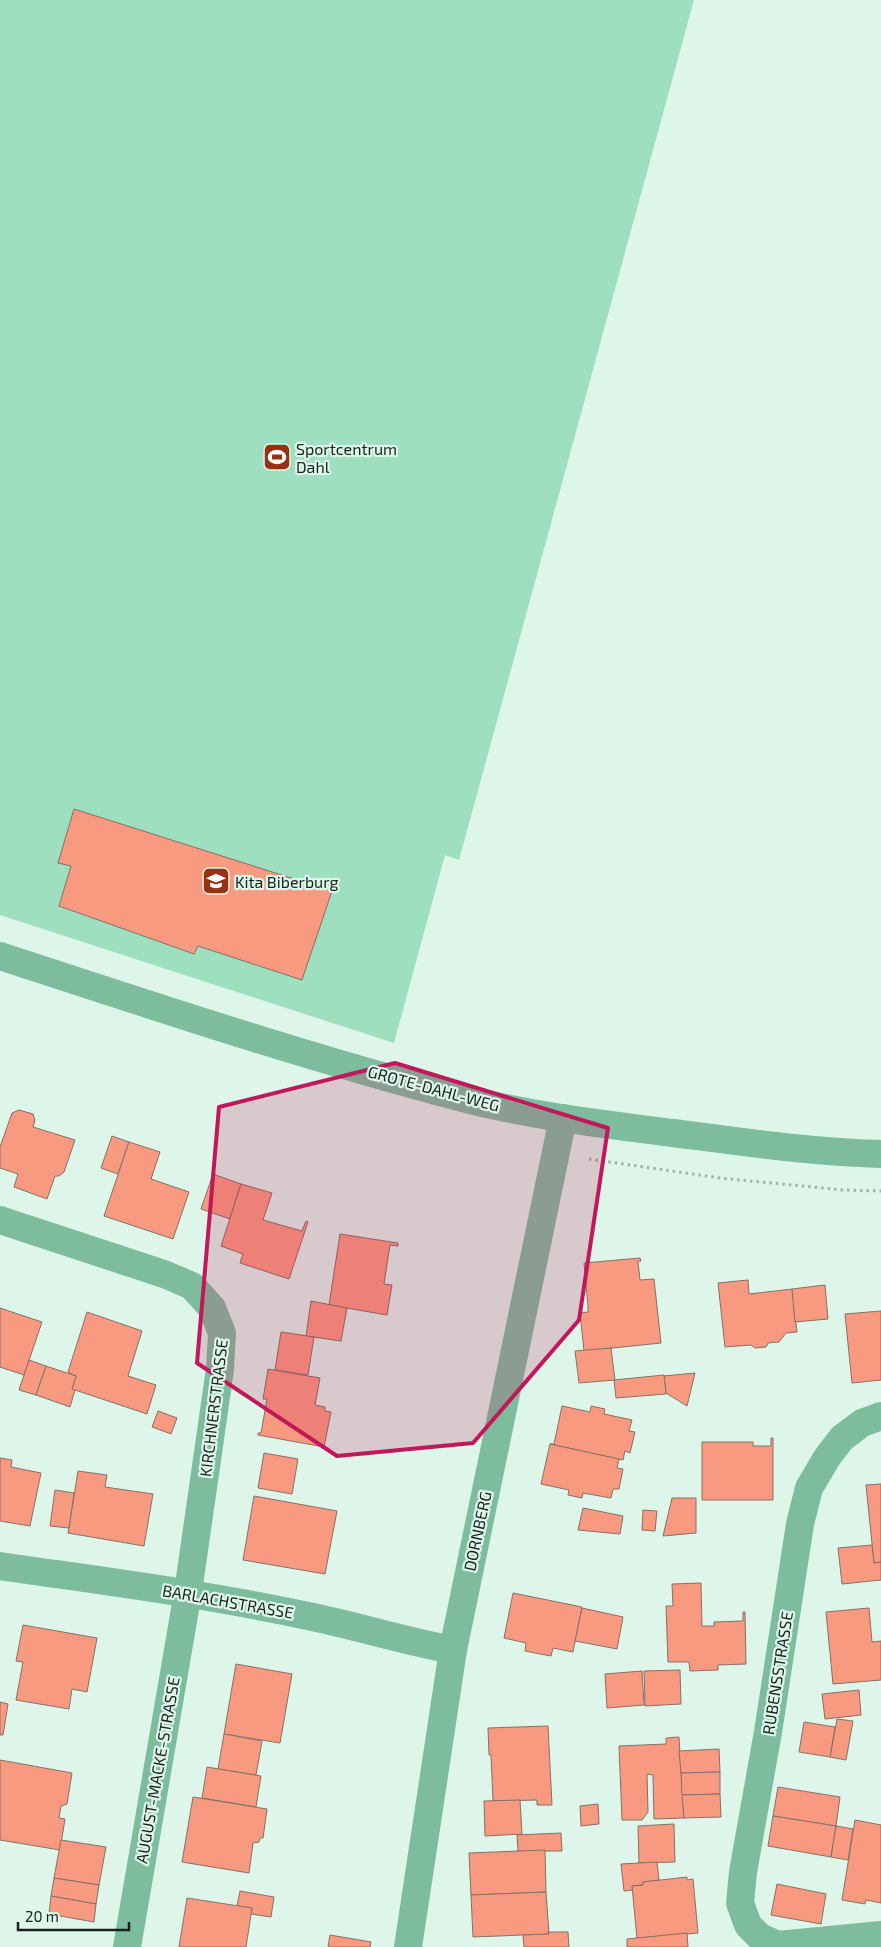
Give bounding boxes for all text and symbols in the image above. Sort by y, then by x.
place label: Sportcentrum Dahl [296,439,397,476]
sports icon: Sportcentrum Dahl [262,442,292,472]
school or university icon: Kita Biberburg [201,866,231,896]
place label: Kita Biberburg [235,872,338,891]
street label: GROTE-DAHL-WEG [366,1061,502,1115]
street label: KIRCHNERSTRASSE [195,1338,231,1478]
street label: DORNBERG [459,1489,495,1573]
street label: BARLACHSTRASSE [161,1580,295,1622]
street label: RUBENSSTRASSE [758,1610,796,1736]
street label: AUGUST-MACKE-STRASSE [131,1675,183,1865]
scale bar [18,1900,129,1932]
text: 20 m [25,1907,59,1925]

